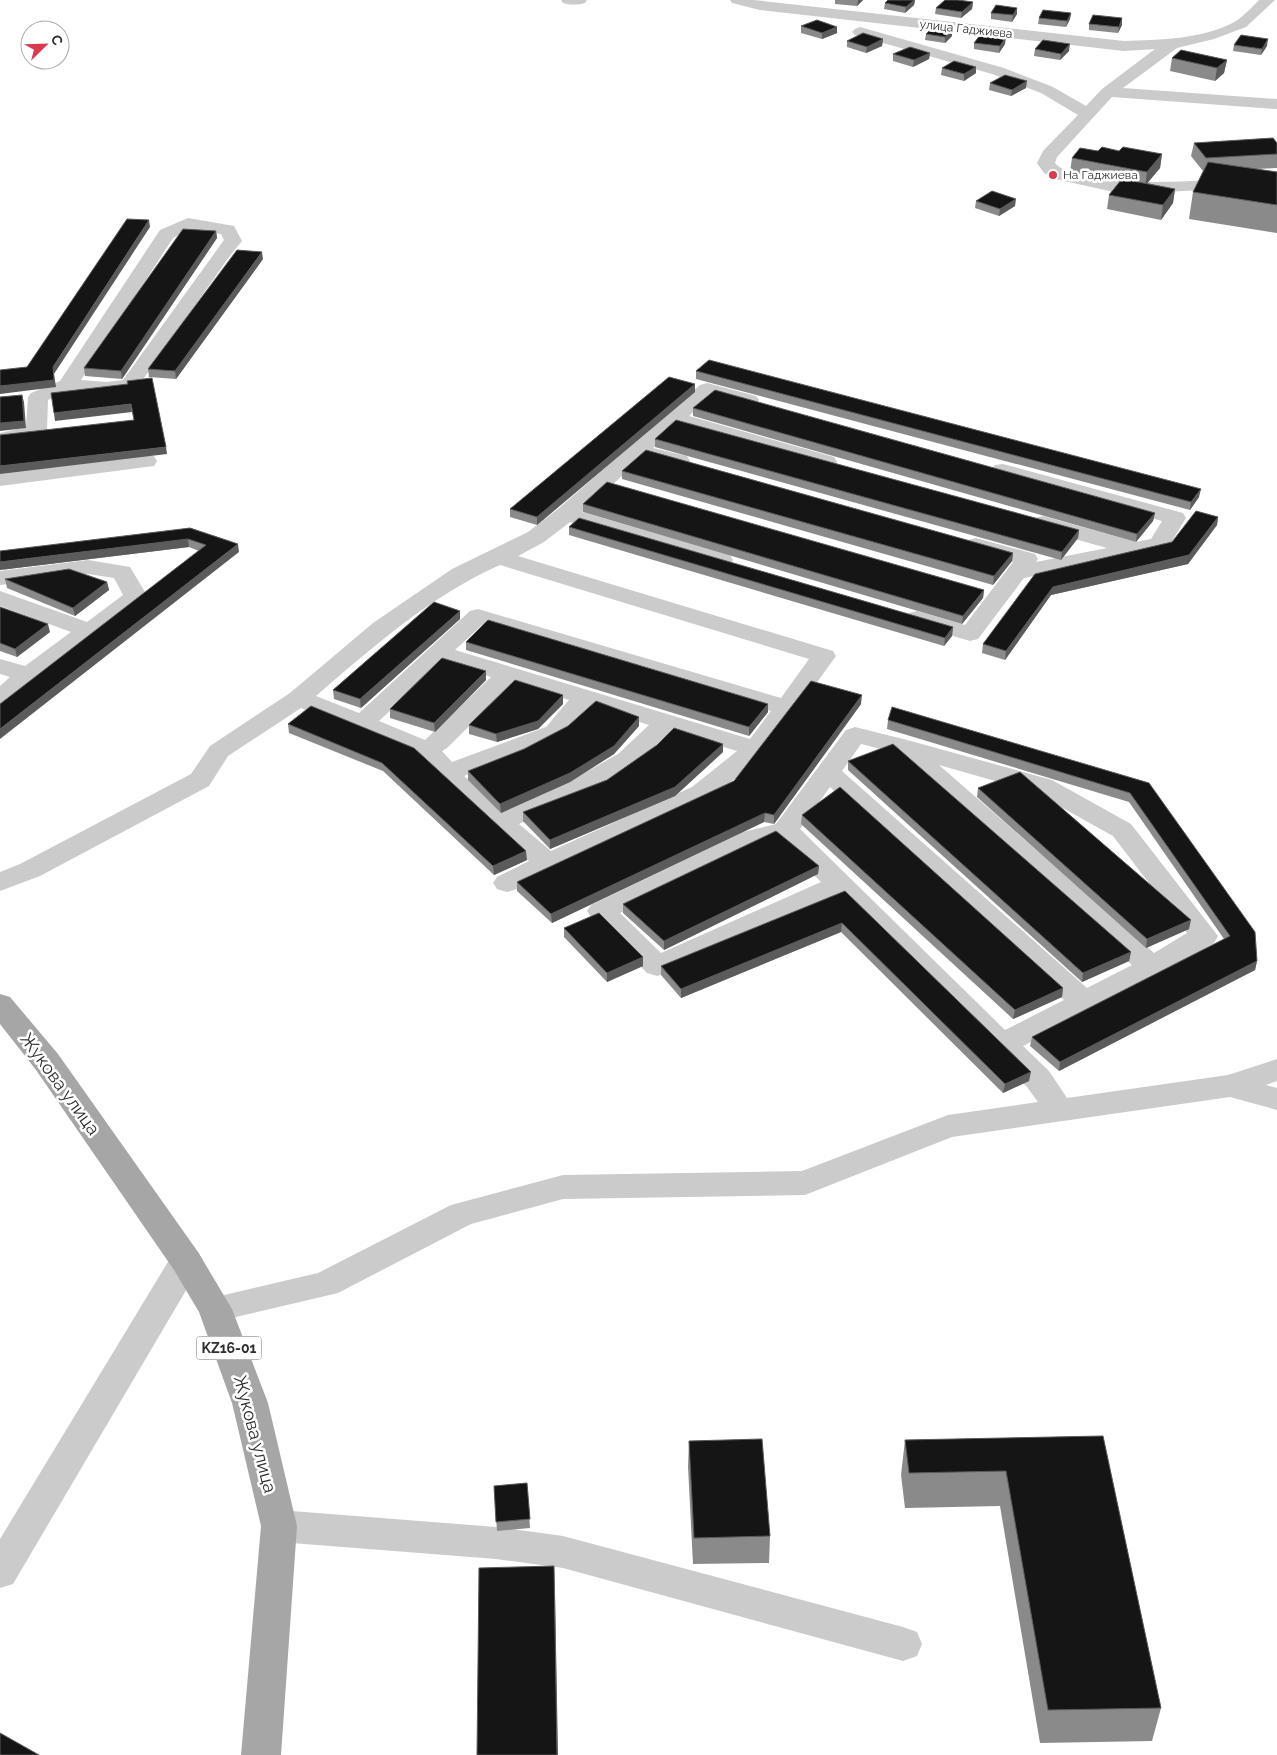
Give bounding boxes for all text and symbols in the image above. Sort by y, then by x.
street label: улица Гаджиева [919,17,1013,41]
north arrow [20,20,70,70]
text: С [48,32,66,48]
place label: На Гаджиева [1063,168,1138,182]
marker: На Гаджиева [1047,169,1059,181]
street label: Жукова улица [16,1029,104,1139]
road number: KZ16-01 [196,1336,262,1360]
street label: Жукова улица [230,1373,281,1495]

